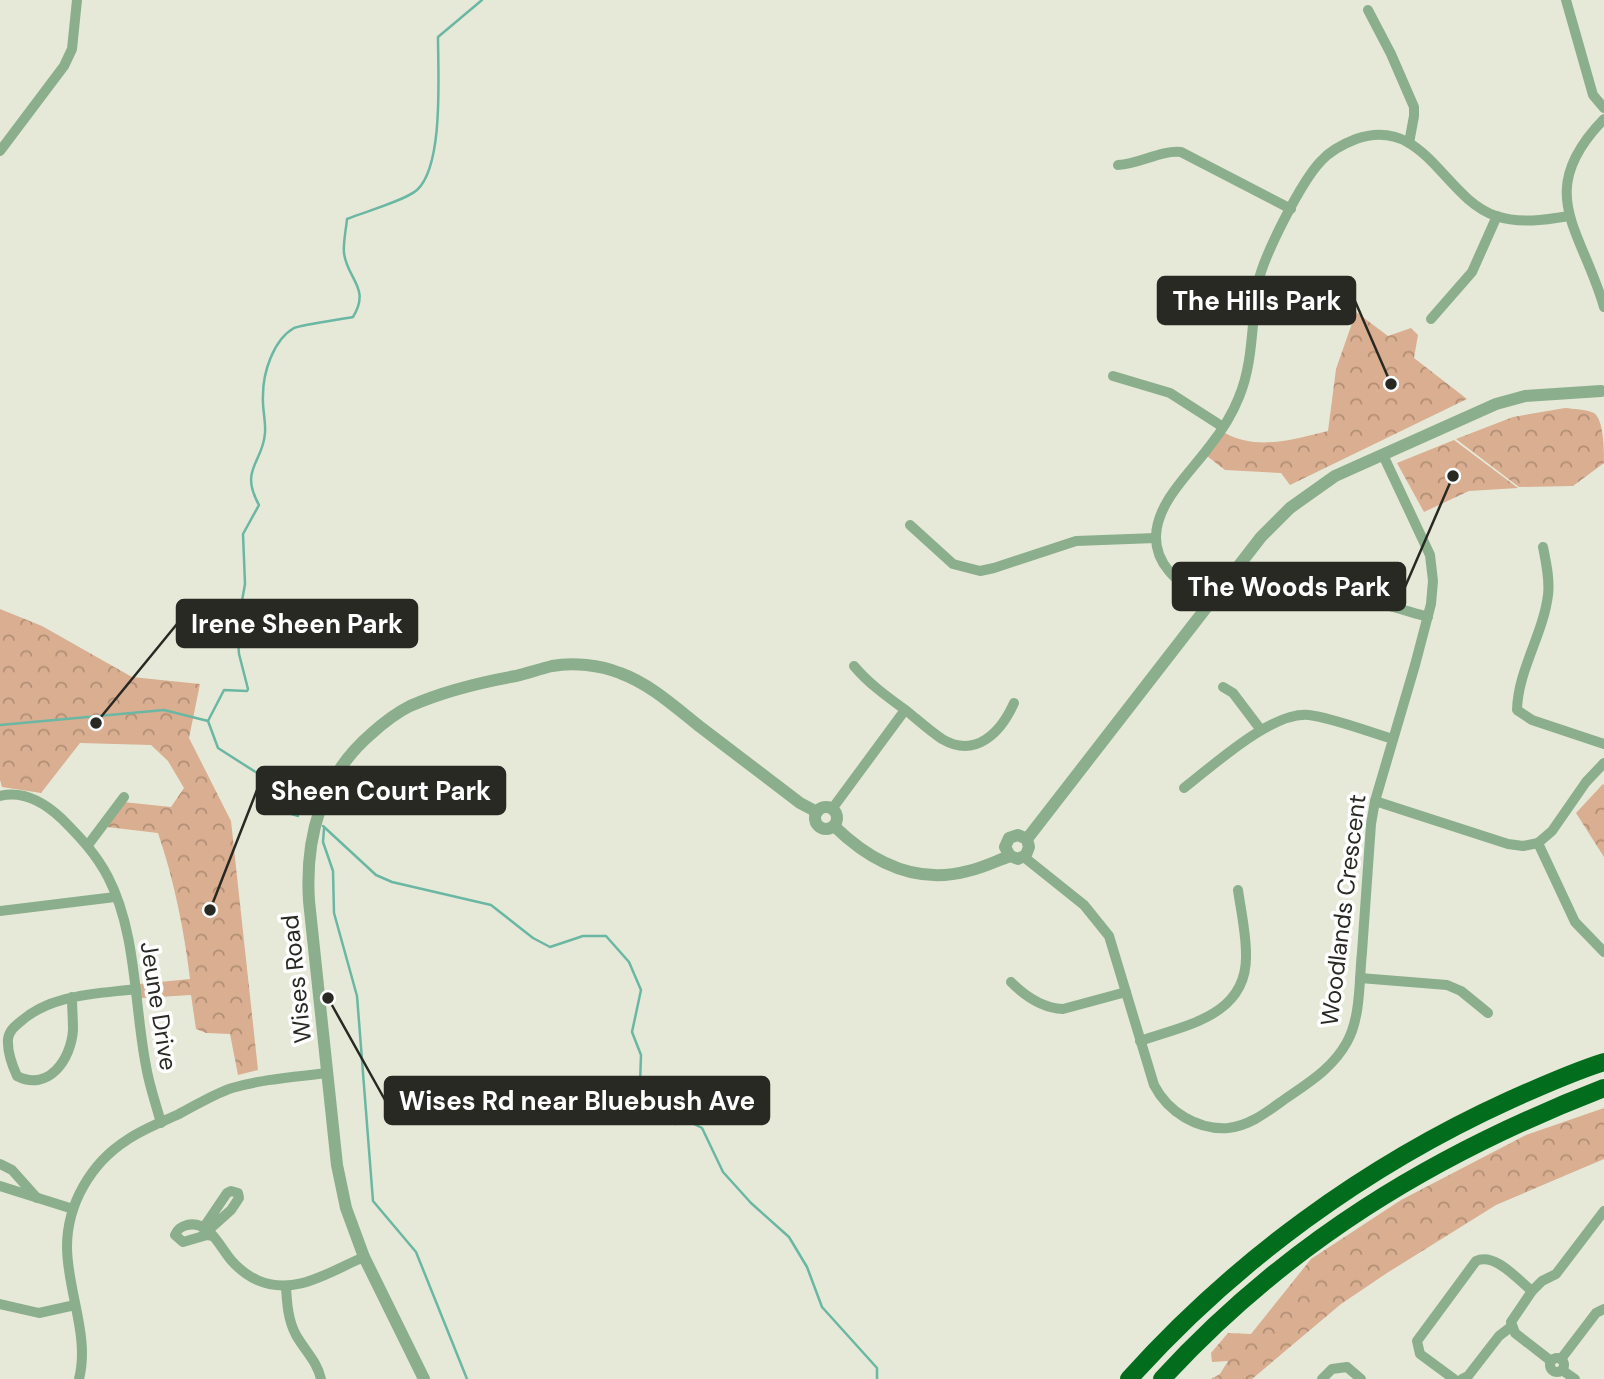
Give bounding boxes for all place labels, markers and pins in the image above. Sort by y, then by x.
callout: The Hills Park [1158,277,1355,324]
callout: The Woods Park [1173,563,1405,610]
callout: Irene Sheen Park [177,600,417,647]
callout: Sheen Court Park [257,767,505,814]
callout: Wises Rd near Bluebush Ave [385,1077,769,1124]

